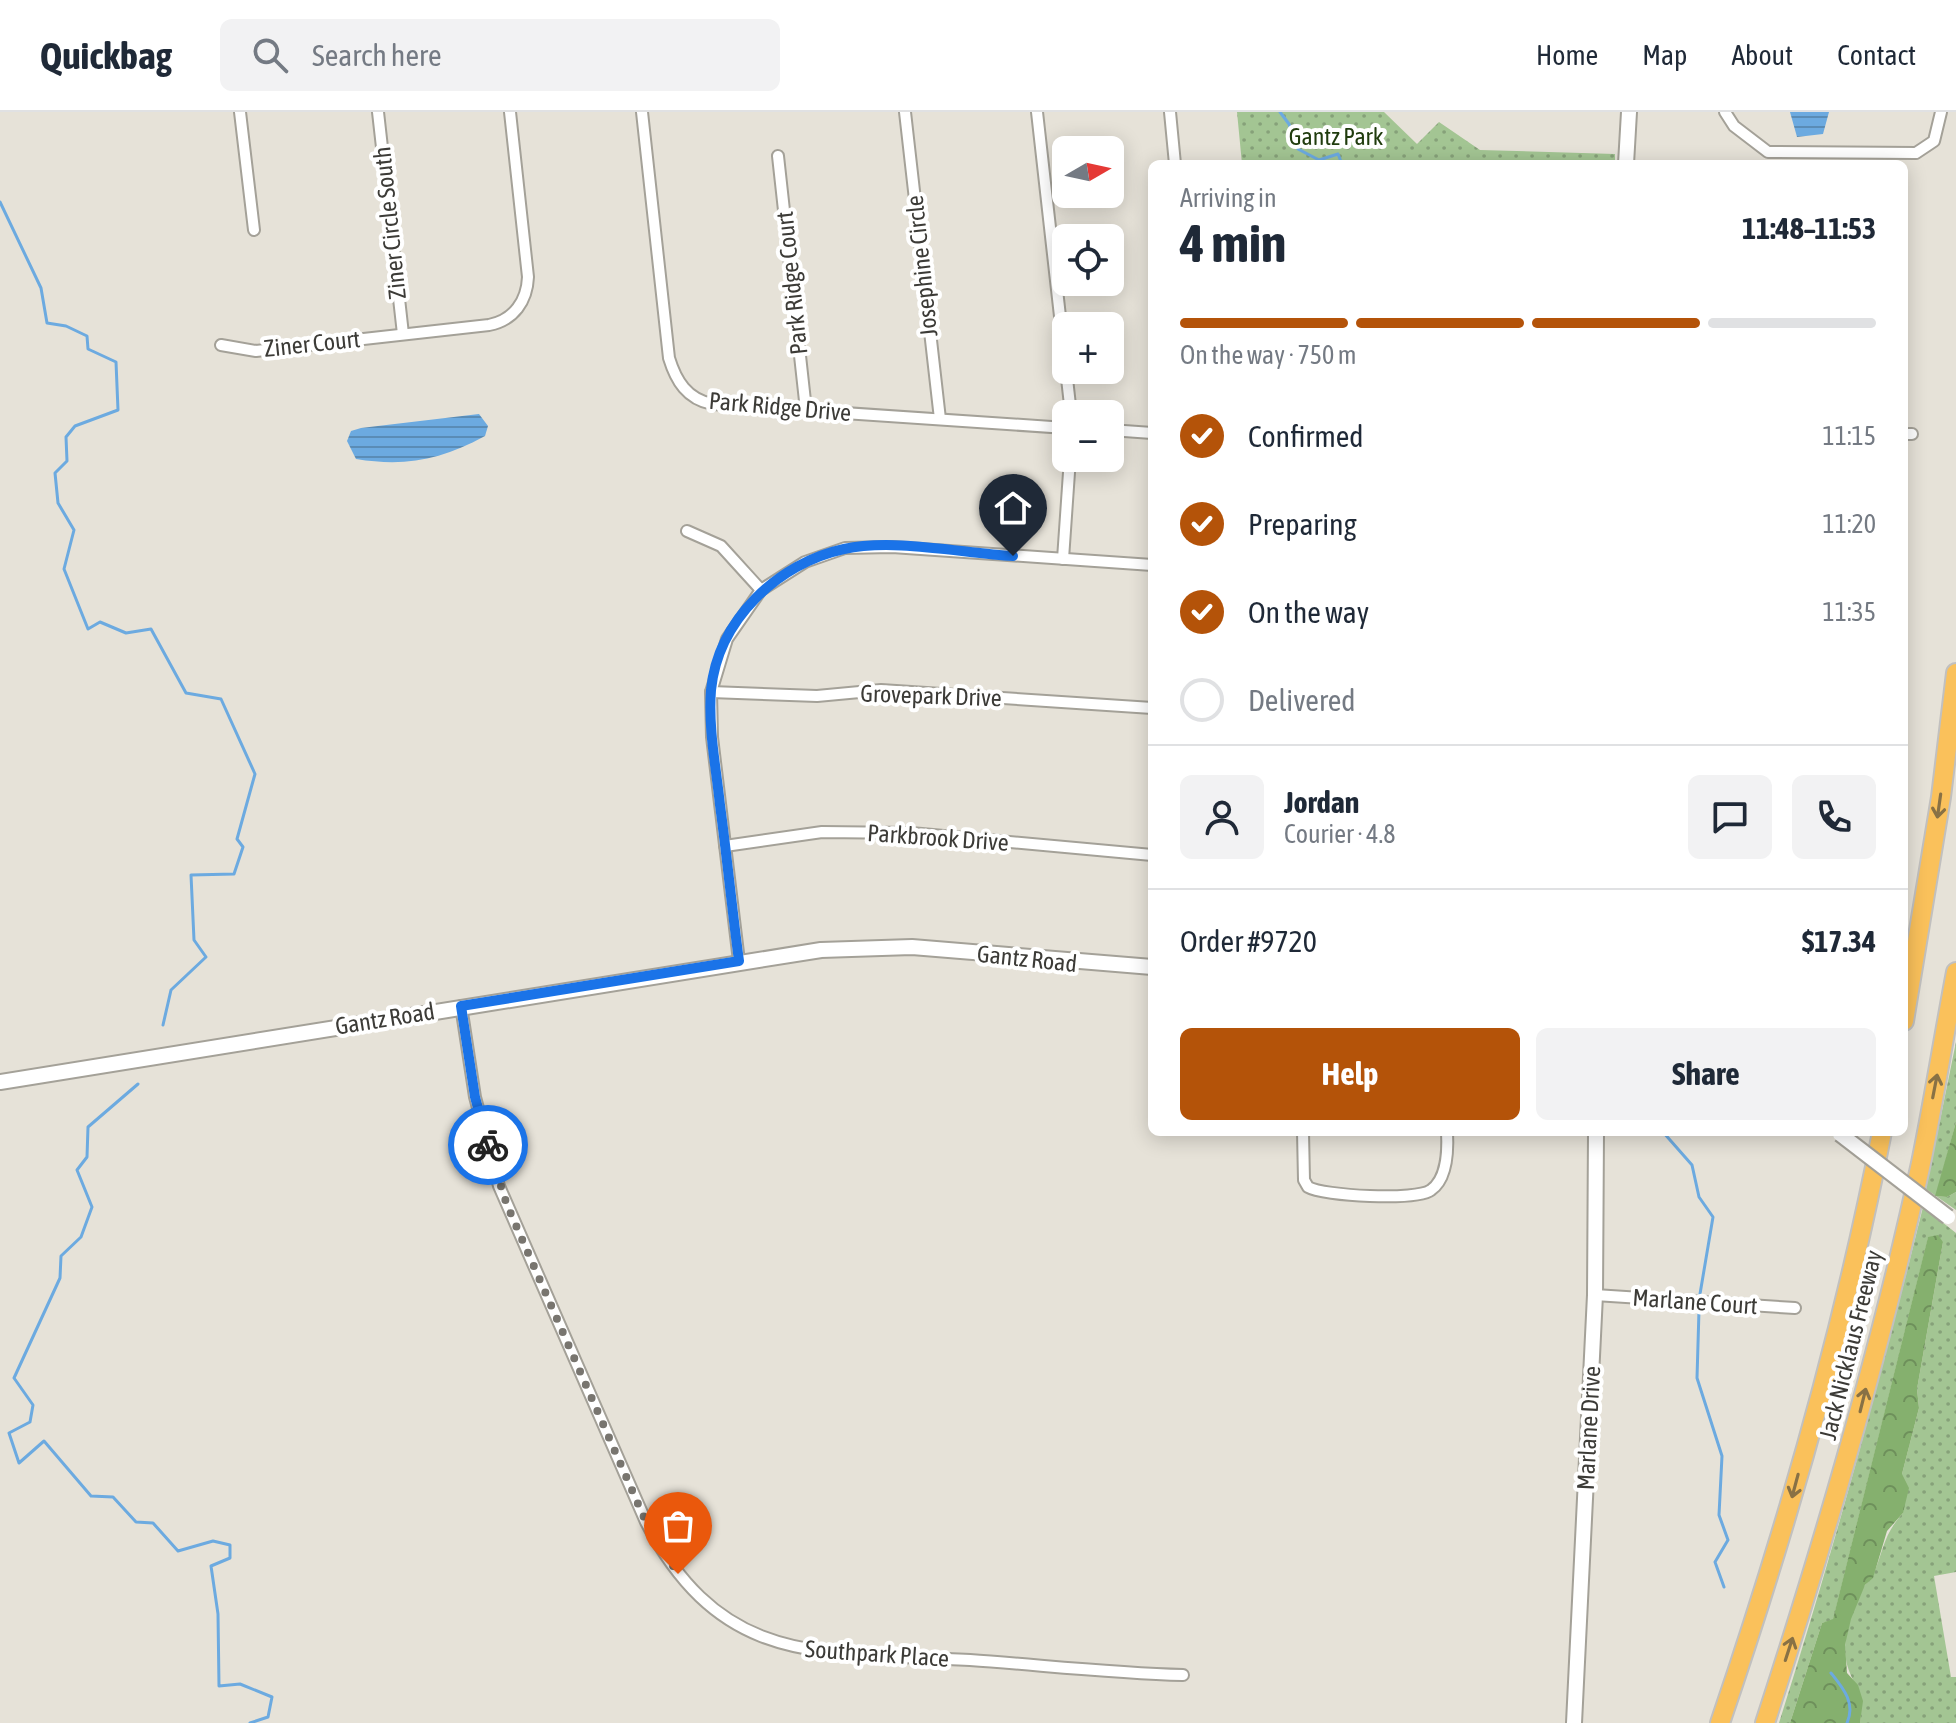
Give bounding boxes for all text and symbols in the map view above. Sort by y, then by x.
search box [220,19,780,91]
icon: search [248,33,292,77]
text: Quickbag [40,34,172,77]
text: Search here [312,38,442,72]
text: Home [1536,39,1598,71]
text: Map [1642,39,1687,71]
text: About [1731,39,1793,71]
text: Contact [1837,39,1916,71]
park label: Gantz Park [1289,123,1384,150]
north arrow [1052,136,1124,208]
map controls [1052,136,1124,472]
street label: Ziner Circle South [368,145,411,301]
text: Arriving in [1180,183,1277,213]
street label: Josephine Circle [901,194,942,338]
street label: Park Ridge Court [771,210,812,356]
text: 11:48–11:53 [1742,211,1876,245]
text: 4 min [1180,213,1286,273]
button: locate [1052,224,1124,296]
button: + [1052,312,1124,384]
street label: Ziner Court [262,325,362,362]
text: On the way · 750 m [1180,340,1357,370]
street label: Park Ridge Drive [708,387,852,426]
button: − [1052,400,1124,472]
icon: check [1180,414,1224,458]
text: Confirmed [1248,419,1363,453]
text: 11:15 [1822,421,1876,451]
pin [979,474,1047,556]
icon: home [991,486,1035,530]
icon: check [1180,502,1224,546]
text: Preparing [1248,507,1357,541]
text: 11:20 [1822,509,1876,539]
icon: check [1180,590,1224,634]
text: On the way [1248,595,1369,629]
text: 11:35 [1822,597,1876,627]
street label: Grovepark Drive [860,680,1002,711]
text: Delivered [1248,683,1356,717]
button: person [1180,775,1264,859]
button: chat [1688,775,1772,859]
button: phone [1792,775,1876,859]
text: Jordan [1284,785,1359,819]
one-way arrow [1931,792,1946,818]
street label: Parkbrook Drive [866,819,1010,856]
text: Courier · 4.8 [1284,819,1395,849]
text: Order #9720 [1180,924,1317,958]
text: $17.34 [1802,924,1876,958]
street label: Gantz Road [976,940,1078,977]
street label: Gantz Road [333,997,437,1040]
button: Help [1180,1028,1520,1120]
button: Share [1536,1028,1876,1120]
one-way arrow [1928,1074,1943,1099]
courier [448,1105,528,1185]
icon: bike [466,1123,510,1167]
street label: Jack Nicklaus Freeway [1814,1247,1887,1442]
street label: Marlane Court [1632,1284,1758,1319]
street label: Marlane Drive [1572,1365,1605,1491]
one-way arrow [1856,1387,1871,1413]
one-way arrow [1787,1473,1802,1499]
pin [644,1492,712,1574]
icon: bag [656,1504,700,1548]
street label: Southpark Place [804,1635,950,1672]
one-way arrow [1783,1637,1797,1662]

